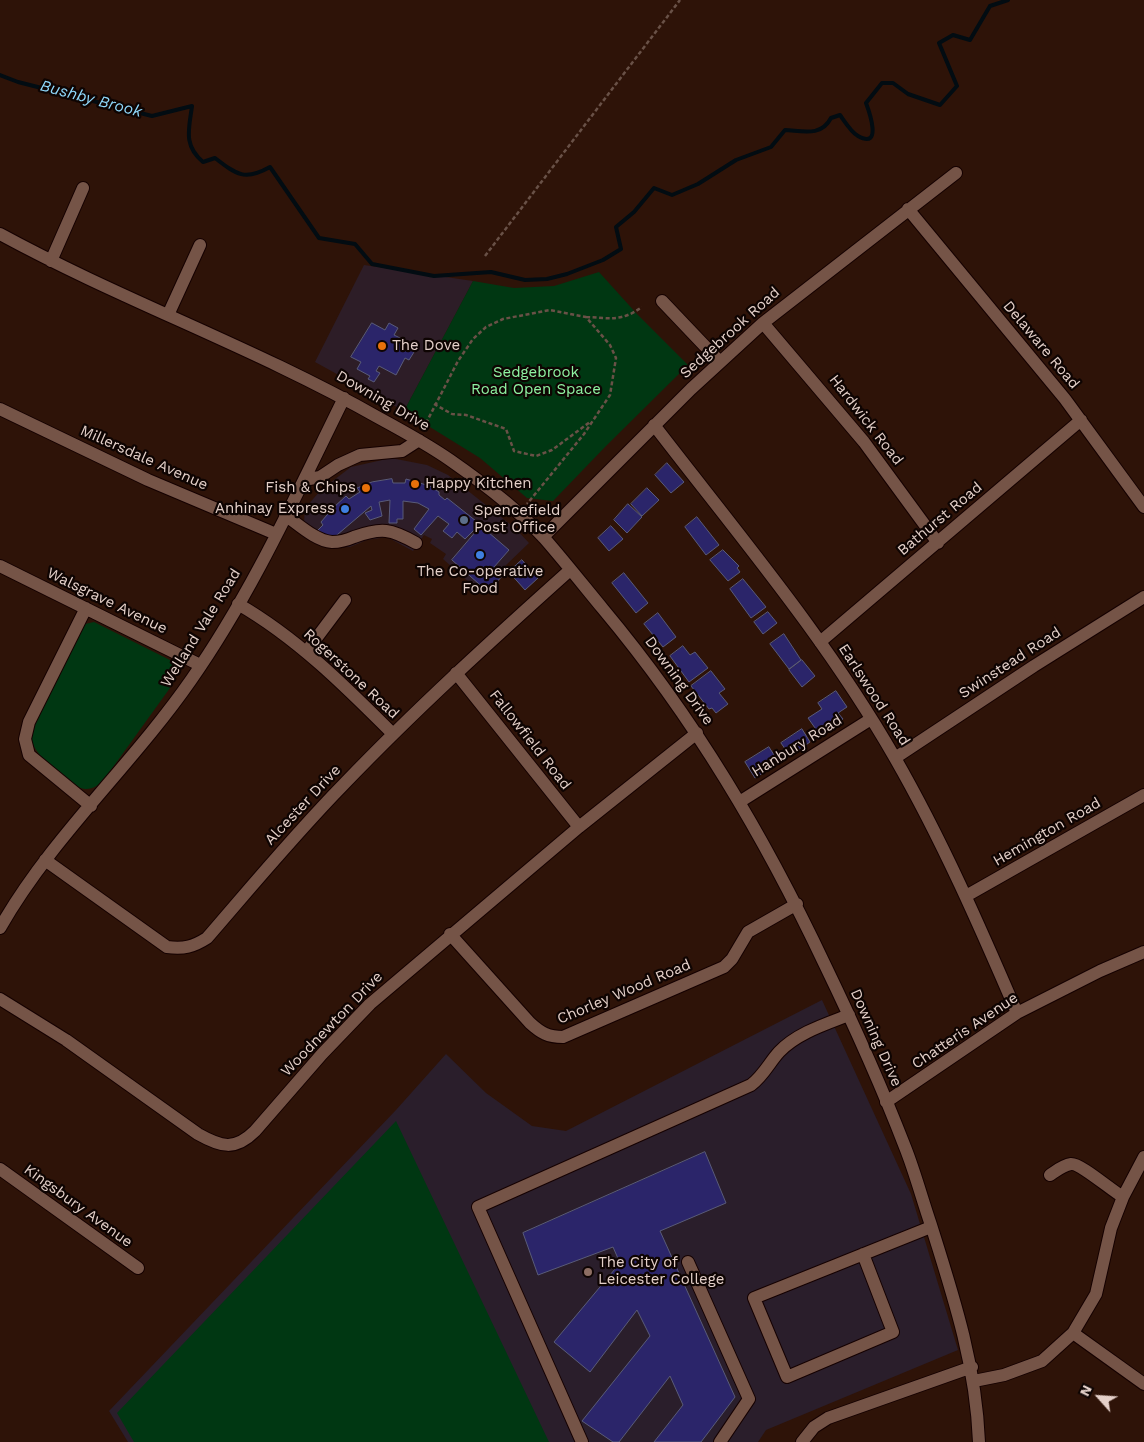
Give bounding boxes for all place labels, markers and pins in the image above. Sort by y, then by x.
place label: The Dove [392,337,460,355]
marker: The Dove [376,340,388,352]
place label: Happy Kitchen [425,475,532,493]
marker: Happy Kitchen [409,478,421,490]
place label: Fish & Chips [265,479,356,497]
marker: Fish & Chips [360,482,372,494]
place label: Anhinay Express [215,500,335,518]
place label: Spencefield Post Office [474,502,560,537]
marker: Anhinay Express [339,503,351,515]
marker: Spencefield Post Office [458,514,470,526]
marker: The Co-operative Food [474,549,486,561]
place label: The Co-operative Food [417,563,543,598]
place label: The City of Leicester College [598,1254,724,1289]
marker: The City of Leicester College [582,1266,594,1278]

